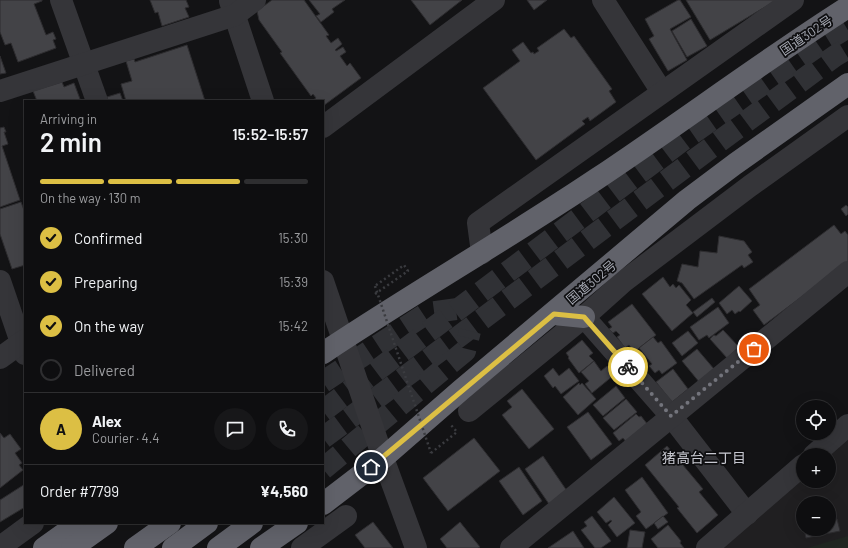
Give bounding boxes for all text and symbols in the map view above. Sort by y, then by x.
street label: 国道302号 [777,12,835,58]
text: Arriving in [40,111,97,127]
text: 15:52–15:57 [232,125,308,143]
text: 2 min [40,126,102,157]
text: On the way · 130 m [40,190,141,206]
icon: check [40,227,62,249]
text: Confirmed [74,229,142,247]
text: 15:30 [278,230,308,246]
street label: 国道302号 [563,257,619,307]
icon: check [40,271,62,293]
text: Preparing [74,273,138,291]
text: 15:39 [279,274,308,290]
icon: check [40,315,62,337]
text: On the way [74,317,144,335]
text: 15:42 [278,318,308,334]
pin [737,332,771,366]
icon: bag [743,338,765,360]
courier [608,347,648,387]
icon: bike [617,356,639,378]
text: Delivered [74,361,135,379]
map controls [796,400,836,536]
button: locate [796,400,836,440]
button: chat [214,408,256,450]
button: phone [266,408,308,450]
text: Alex [92,412,122,430]
text: A [56,420,66,438]
text: Courier · 4.4 [92,430,160,446]
button: + [796,448,836,488]
district label: 猪高台二丁目 [662,449,746,466]
pin [354,450,388,484]
icon: home [360,456,382,478]
text: Order #7799 [40,482,119,500]
text: ¥4,560 [260,482,308,500]
button: − [796,496,836,536]

